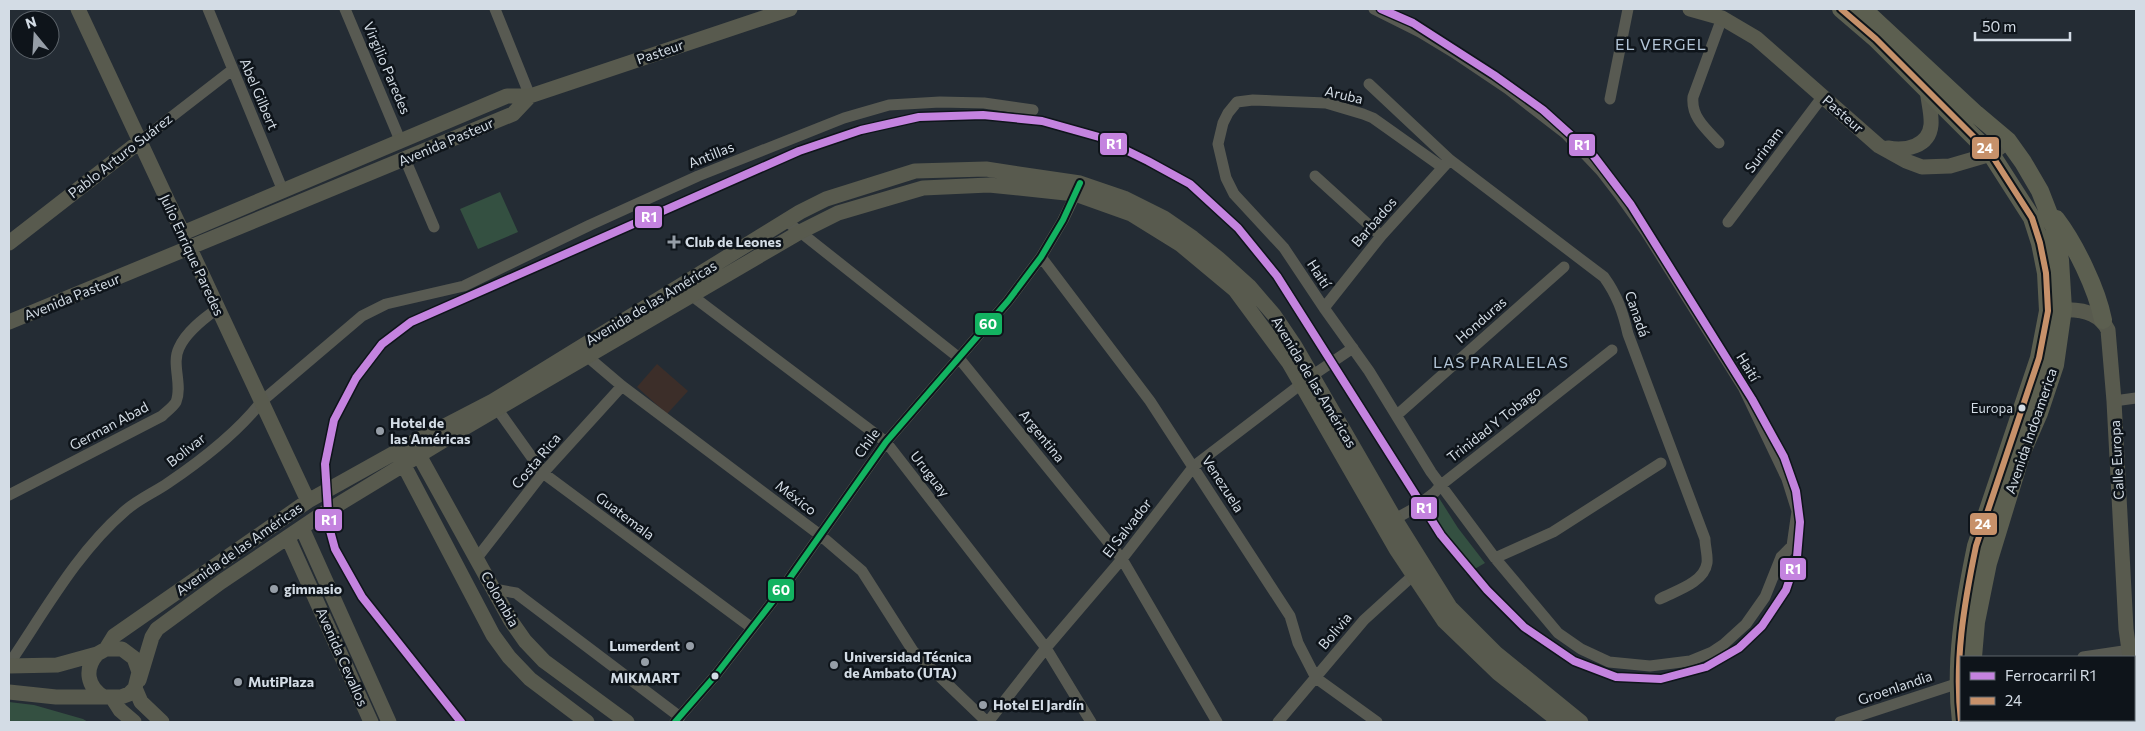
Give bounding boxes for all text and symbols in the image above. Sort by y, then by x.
north arrow [10,10,60,60]
scale bar [1975,10,2070,42]
text: N [23,12,38,32]
text: 50 m [1982,17,2016,35]
street label: Virgilio Paredes [360,19,415,117]
district label: EL VERGEL [1615,34,1707,53]
street label: Pasteur [634,35,686,68]
street label: Abel Gilbert [237,56,282,132]
street label: Aruba [1323,82,1365,107]
street label: Pasteur [1819,91,1868,136]
street label: Pablo Arturo Suárez [64,110,175,201]
street label: Avenida Pasteur [396,114,496,169]
street label: Surinam [1741,124,1786,176]
line badge: R1 [1099,132,1128,156]
line badge: R1 [1568,133,1596,157]
text: R1 [1106,135,1122,152]
text: R1 [1574,136,1590,153]
line badge: 24 [1971,136,2000,160]
street label: Antillas [685,138,736,171]
text: 24 [1977,139,1994,156]
street label: Julio Enrique Paredes [157,191,228,318]
street label: Barbados [1347,193,1400,250]
line badge: R1 [634,205,663,229]
text: R1 [641,208,657,225]
place label: Club de Leones [685,233,782,250]
marker: Club de Leones [667,235,681,249]
street label: Haití [1304,256,1335,292]
street label: Avenida de las Américas [582,257,720,349]
street label: Avenida Pasteur [21,269,123,324]
street label: Canadá [1622,289,1653,339]
street label: Honduras [1452,293,1510,346]
line badge: 60 [974,312,1003,336]
street label: Avenida de las Américas [1268,313,1360,451]
text: 60 [979,315,997,332]
street label: Haití [1733,349,1764,385]
district label: LAS PARALELAS [1433,352,1569,371]
street label: Avenida Indoamerica [2001,366,2060,496]
street label: Trinidad Y Tobago [1443,382,1544,465]
street label: German Abad [66,398,151,453]
place label: Europa [1971,400,2013,416]
marker: Europa [2017,403,2027,413]
street label: Argentina [1016,406,1069,465]
place label: Hotel de las Américas [390,414,471,447]
street label: Calle Europa [2106,420,2127,500]
marker: Hotel de las Américas [374,425,386,437]
street label: Chile [850,425,883,461]
street label: Bolivar [163,429,209,470]
street label: Costa Rica [508,430,564,492]
street label: Uruguay [907,447,954,500]
street label: Venezuela [1199,452,1248,515]
street label: México [772,477,820,519]
street label: Guatemala [593,488,658,543]
street label: El Salvador [1098,495,1155,561]
line badge: R1 [1410,496,1438,520]
street label: Avenida de las Américas [172,499,305,599]
text: R1 [1416,499,1432,516]
line badge: R1 [314,508,343,532]
text: R1 [321,511,337,528]
line badge: 24 [1969,512,1998,536]
text: 24 [1975,515,1992,532]
line badge: R1 [1779,557,1807,581]
text: R1 [1785,560,1801,577]
street label: Colombia [478,568,523,630]
line badge: 60 [767,578,795,602]
place label: gimnasio [284,580,342,597]
text: 60 [772,581,790,598]
marker: gimnasio [268,583,280,595]
street label: Avenida Cevallos [313,605,372,709]
street label: Bolivia [1314,609,1355,652]
place label: Lumerdent [609,637,680,654]
marker: Lumerdent [684,640,696,652]
place label: Universidad Técnica de Ambato (UTA) [844,648,972,681]
marker: MIKMART [639,656,651,668]
legend [1960,656,2135,721]
marker: Universidad Técnica de Ambato (UTA) [828,659,840,671]
text: Ferrocarril R1 [2005,666,2096,684]
street label: Groenlandia [1856,667,1934,708]
place label: MIKMART [610,669,680,686]
unlabelled marker [710,671,720,681]
place label: MutiPlaza [248,673,314,690]
marker: MutiPlaza [232,676,244,688]
text: 24 [2005,691,2022,709]
place label: Hotel El Jardín [993,696,1084,713]
marker: Hotel El Jardín [977,699,989,711]

